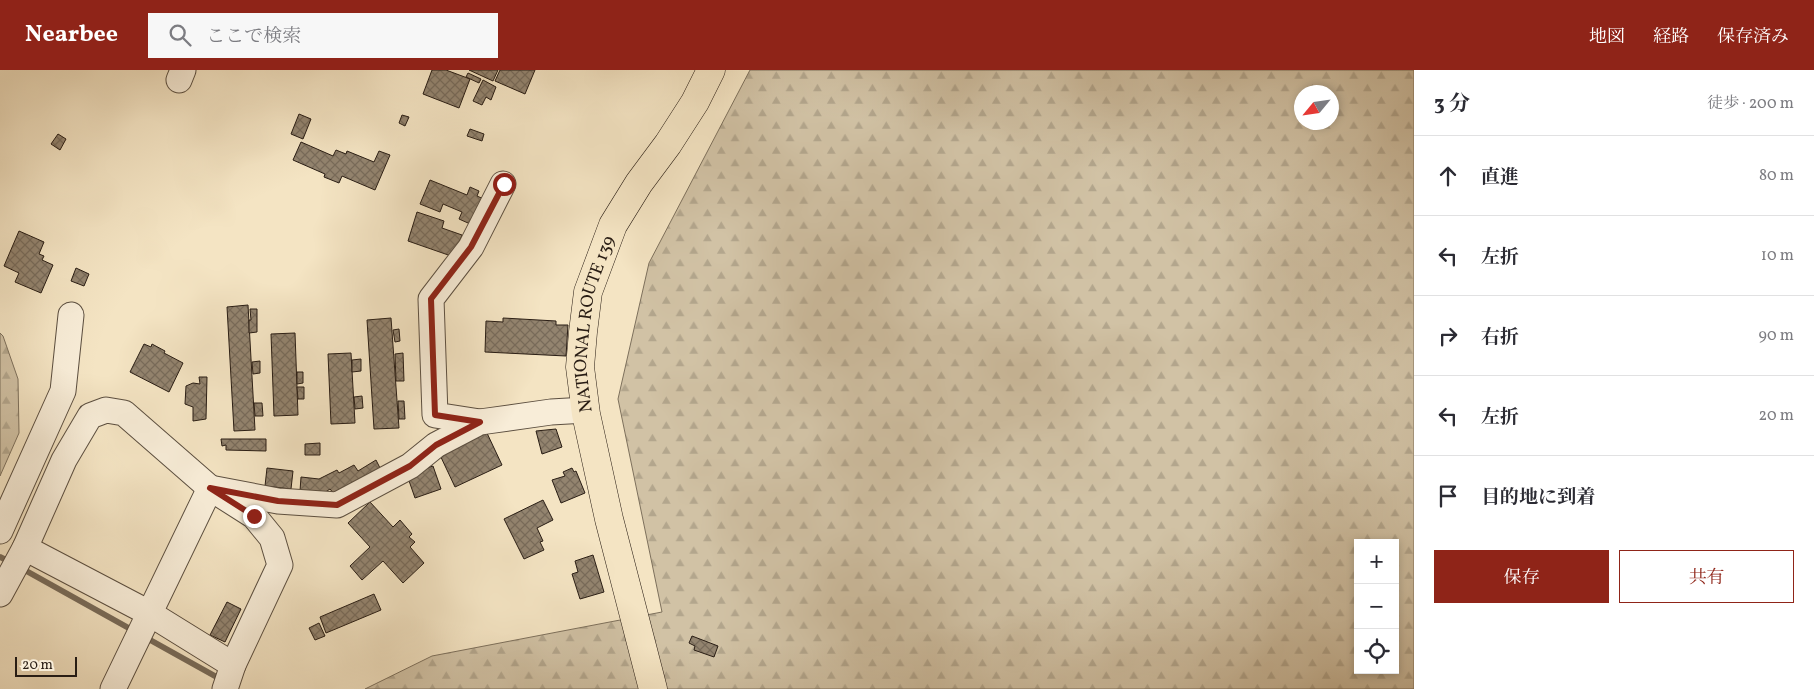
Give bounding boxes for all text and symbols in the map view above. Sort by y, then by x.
search box [148,13,498,58]
text: Nearbee [25,18,118,52]
icon: search [166,21,194,49]
text: ここで検索 [206,24,301,50]
text: 地図 [1589,25,1625,50]
text: 経路 [1653,25,1689,50]
text: 保存済み [1717,25,1789,50]
north arrow [1294,85,1339,130]
text: 3 分 [1434,90,1470,119]
text: 徒歩 · 200 m [1707,93,1794,115]
icon: ahead [1434,162,1462,190]
text: 直進 [1481,165,1519,191]
text: 80 m [1759,165,1794,187]
route start [493,173,516,196]
street label: NATIONAL ROUTE 139 [569,232,622,414]
icon: left [1434,242,1462,270]
text: 左折 [1481,245,1519,271]
text: 10 m [1761,245,1794,267]
icon: right [1434,322,1462,350]
text: 右折 [1481,325,1519,351]
text: 90 m [1758,325,1794,347]
icon: left [1434,402,1462,430]
text: 左折 [1481,405,1519,431]
text: 20 m [1759,405,1794,427]
icon: arrive [1434,482,1462,510]
text: 目的地に到着 [1481,485,1595,511]
route end [243,505,266,528]
map controls [1354,539,1399,674]
button: + [1354,539,1399,584]
button: 保存 [1434,550,1609,603]
button: 共有 [1619,550,1794,603]
button: − [1354,584,1399,629]
button: locate [1354,629,1399,674]
scale bar [15,654,78,677]
text: 20 m [22,656,53,675]

